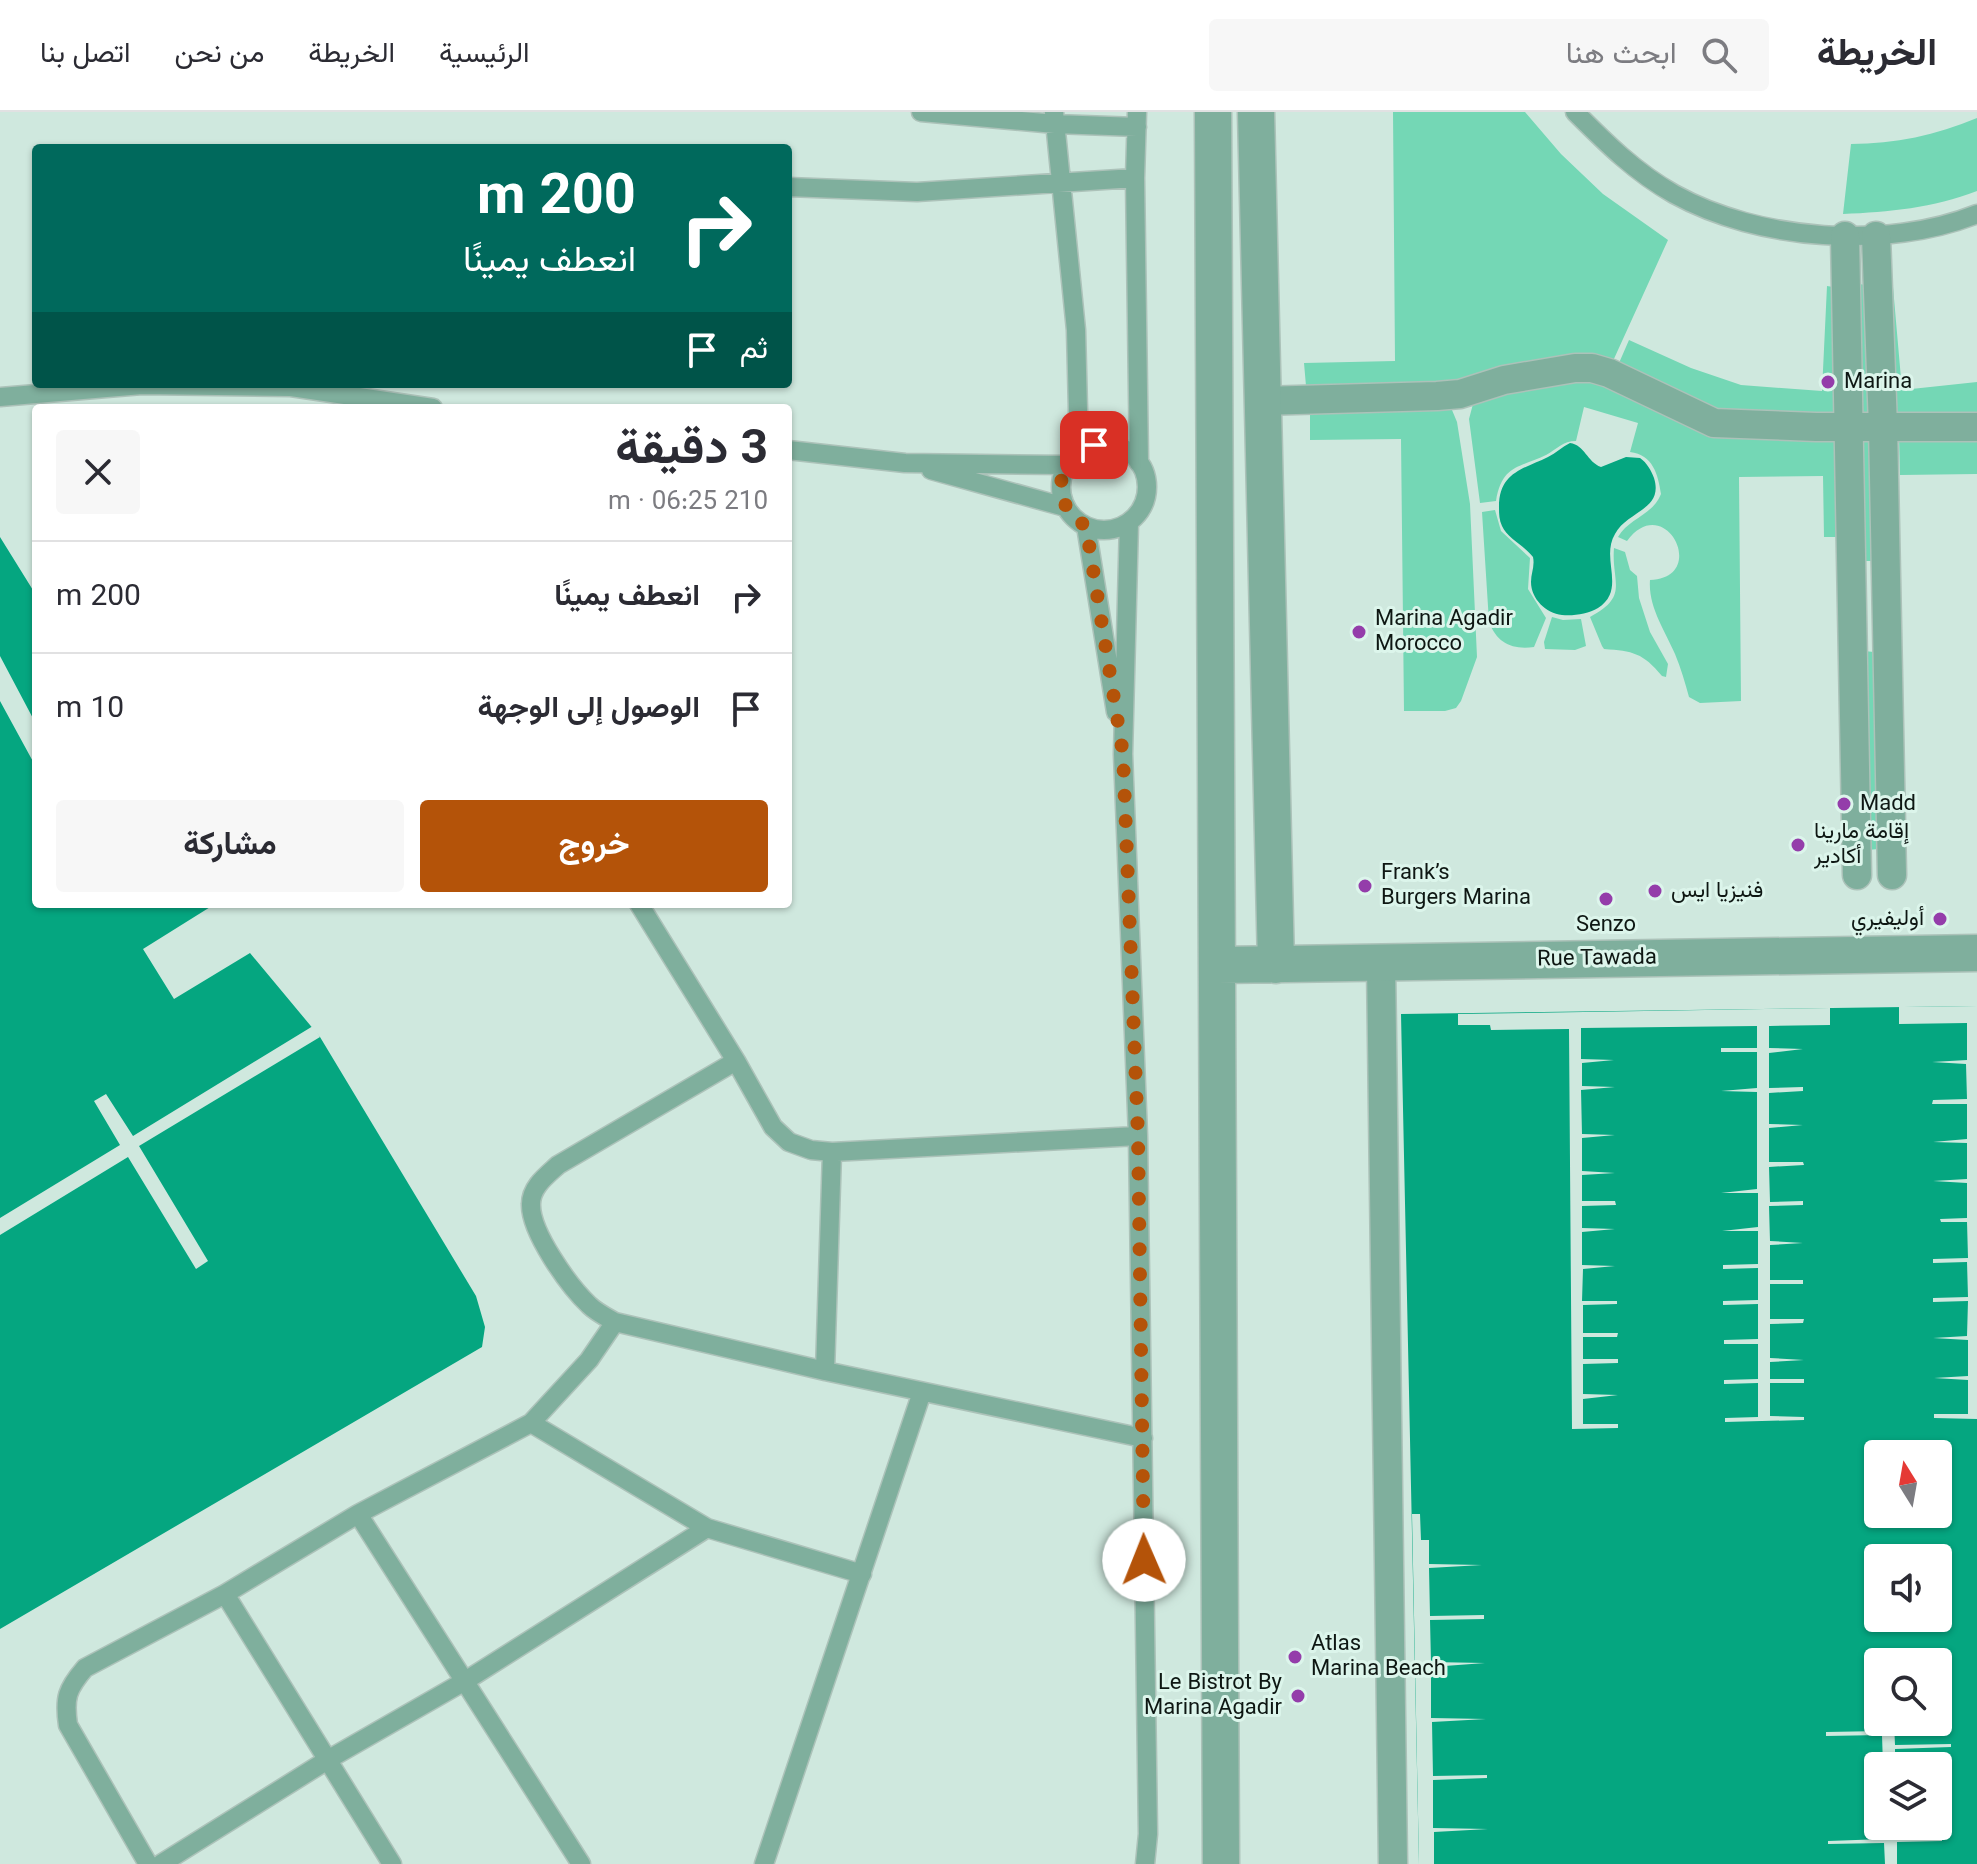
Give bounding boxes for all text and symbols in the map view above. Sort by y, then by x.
search box [1209,19,1769,91]
text: الخريطة [1817,26,1937,85]
text: ابحث هنا [1566,32,1677,79]
text: اتصل بنا [40,33,130,77]
text: من نحن [174,33,264,77]
text: الخريطة [308,33,395,77]
text: الرئيسية [439,33,530,77]
icon: search [1697,33,1741,77]
text: 200 m [477,156,636,243]
icon: right [664,176,768,280]
text: انعطف يمينًا [463,234,636,290]
text: ثم [740,327,768,374]
icon: arrive [680,328,724,372]
place label: Marina [1844,365,1912,400]
marker: Marina [1819,373,1837,391]
pin [1060,411,1128,479]
text: 3 دقيقة [615,414,768,489]
icon: arrive [1072,423,1116,467]
button: close [56,430,140,514]
text: 210 m · 06:25 [608,482,768,523]
text: 200 m [56,574,141,621]
text: انعطف يمينًا [554,574,700,621]
icon: right [724,575,768,619]
place label: Marina Agadir Morocco [1375,602,1513,662]
marker: Marina Agadir Morocco [1350,623,1368,641]
text: 10 m [56,686,124,733]
text: الوصول إلى الوجهة [477,686,700,733]
icon: arrive [724,687,768,731]
place label: Madd [1860,787,1916,822]
marker: Madd [1835,795,1853,813]
button: مشاركة [56,800,404,892]
button: خروج [420,800,768,892]
place label: إقامة مارينا أكادير [1813,815,1909,875]
marker: إقامة مارينا أكادير [1789,836,1807,854]
place label: Frank’s Burgers Marina [1381,856,1531,916]
place label: فنيزيا ايس [1671,874,1763,909]
marker: Frank’s Burgers Marina [1356,877,1374,895]
marker: فنيزيا ايس [1646,882,1664,900]
marker: Senzo [1597,890,1615,908]
place label: أوليفيري [1851,902,1924,937]
place label: Senzo [1576,908,1636,943]
marker: أوليفيري [1931,910,1949,928]
street label: Rue Tawada [1537,940,1657,978]
north arrow [1864,1440,1952,1528]
map controls [1864,1440,1952,1840]
position arrow [1102,1518,1186,1602]
button: sound [1864,1544,1952,1632]
place label: Atlas Marina Beach [1311,1627,1446,1687]
marker: Atlas Marina Beach [1286,1648,1304,1666]
button: search [1864,1648,1952,1736]
place label: Le Bistrot By Marina Agadir [1144,1666,1283,1726]
marker: Le Bistrot By Marina Agadir [1289,1687,1307,1705]
button: layers [1864,1752,1952,1840]

